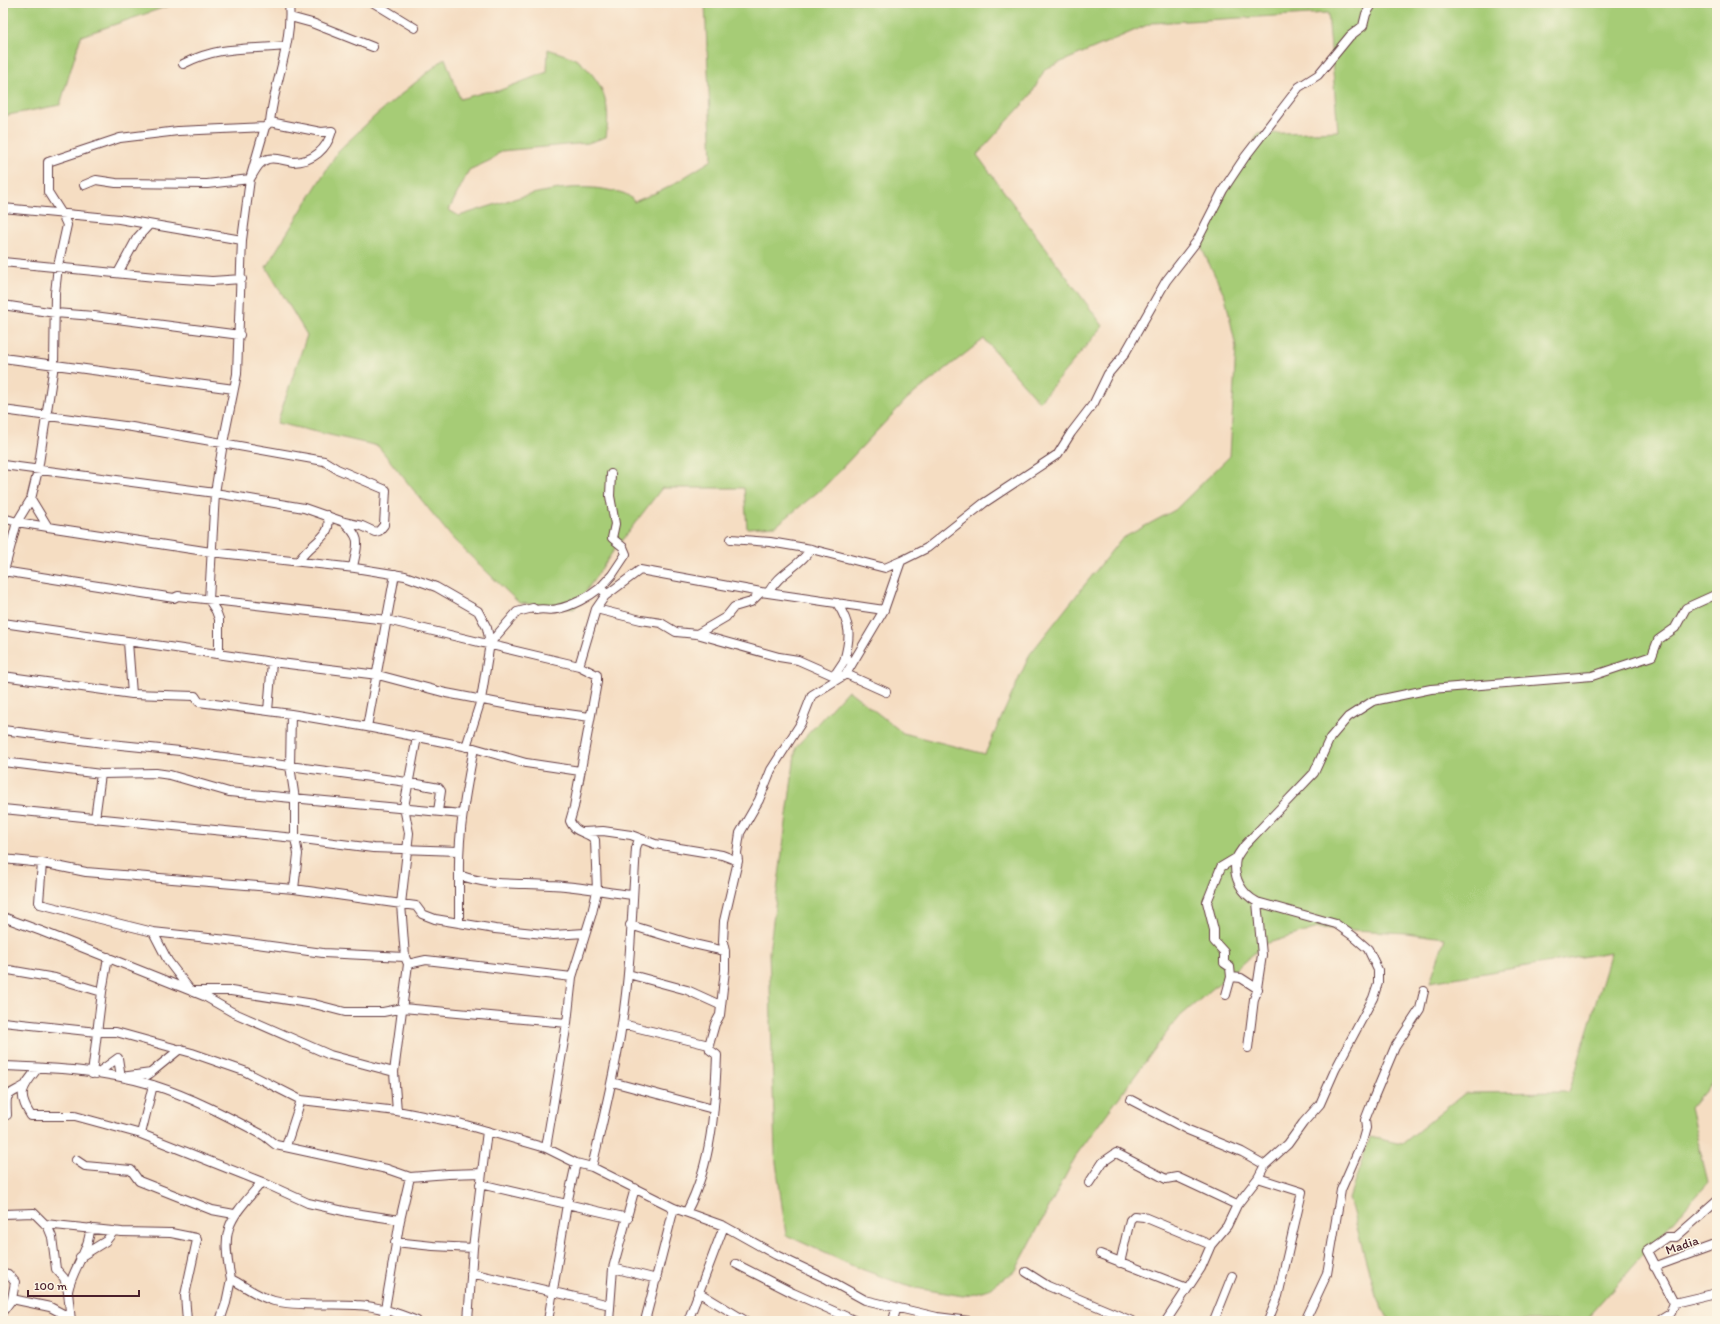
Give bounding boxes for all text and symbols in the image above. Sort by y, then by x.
street label: Madia [1663,1232,1701,1258]
scale bar [28,1272,139,1298]
text: 100 m [34,1279,67,1293]

